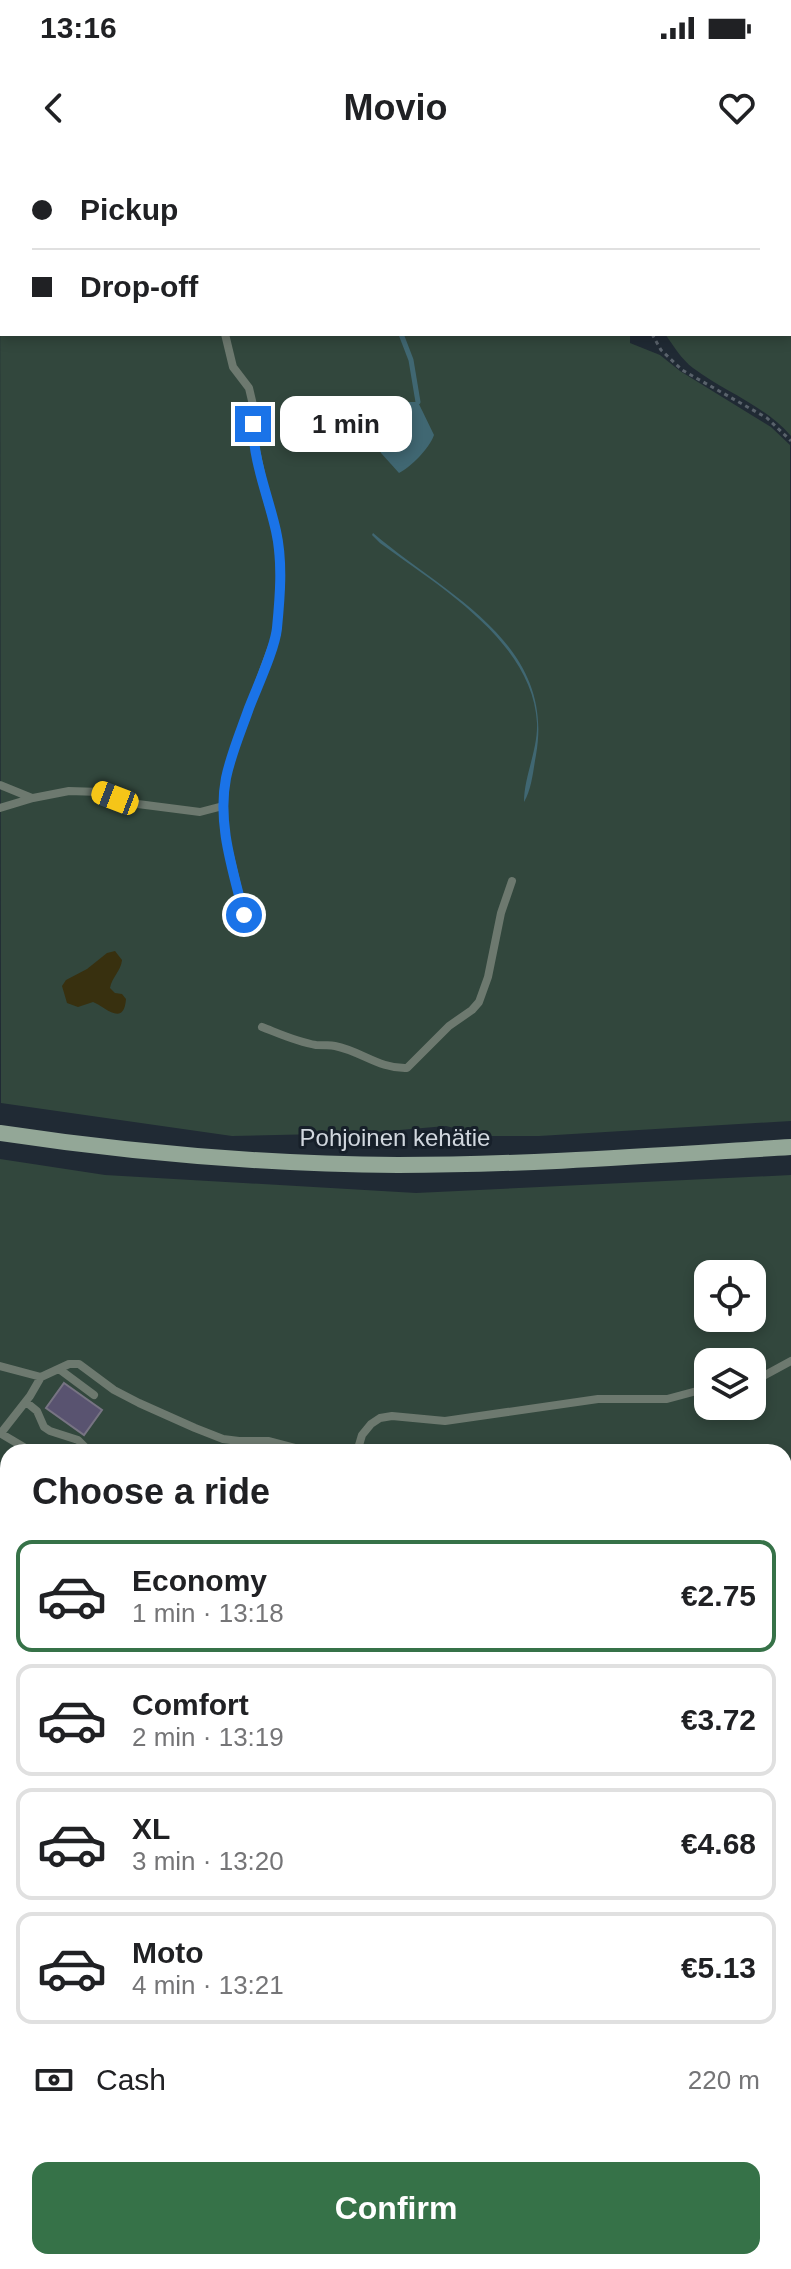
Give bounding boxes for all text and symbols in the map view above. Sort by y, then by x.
text: 13:16 [40,11,117,44]
icon: back [32,86,76,130]
icon: heart [715,86,759,130]
text: Movio [344,87,448,128]
text: Pickup [80,193,178,226]
text: Drop-off [80,270,198,303]
callout: 1 min [281,396,413,452]
route end [235,406,271,442]
text: 1 min [312,409,380,439]
car [88,778,142,818]
route start [226,897,262,933]
street label: Pohjoinen kehätie [300,1124,490,1151]
map controls [694,1260,766,1420]
button: locate [694,1260,766,1332]
button: layers [694,1348,766,1420]
text: Choose a ride [32,1471,270,1512]
icon: car [36,1560,108,1632]
text: Economy [132,1564,267,1597]
text: €2.75 [681,1579,756,1612]
text: 1 min · 13:18 [132,1598,284,1628]
icon: car [36,1684,108,1756]
text: Comfort [132,1688,249,1721]
text: €3.72 [681,1703,756,1736]
text: 2 min · 13:19 [132,1722,284,1752]
icon: car [36,1808,108,1880]
text: XL [132,1812,170,1845]
text: €4.68 [681,1827,756,1860]
text: 3 min · 13:20 [132,1846,284,1876]
icon: car [36,1932,108,2004]
text: Moto [132,1936,204,1969]
text: €5.13 [681,1951,756,1984]
text: 4 min · 13:21 [132,1970,284,2000]
icon: cash [32,2058,76,2102]
text: Cash [96,2063,166,2096]
text: 220 m [688,2065,760,2095]
button: Confirm [32,2162,760,2254]

